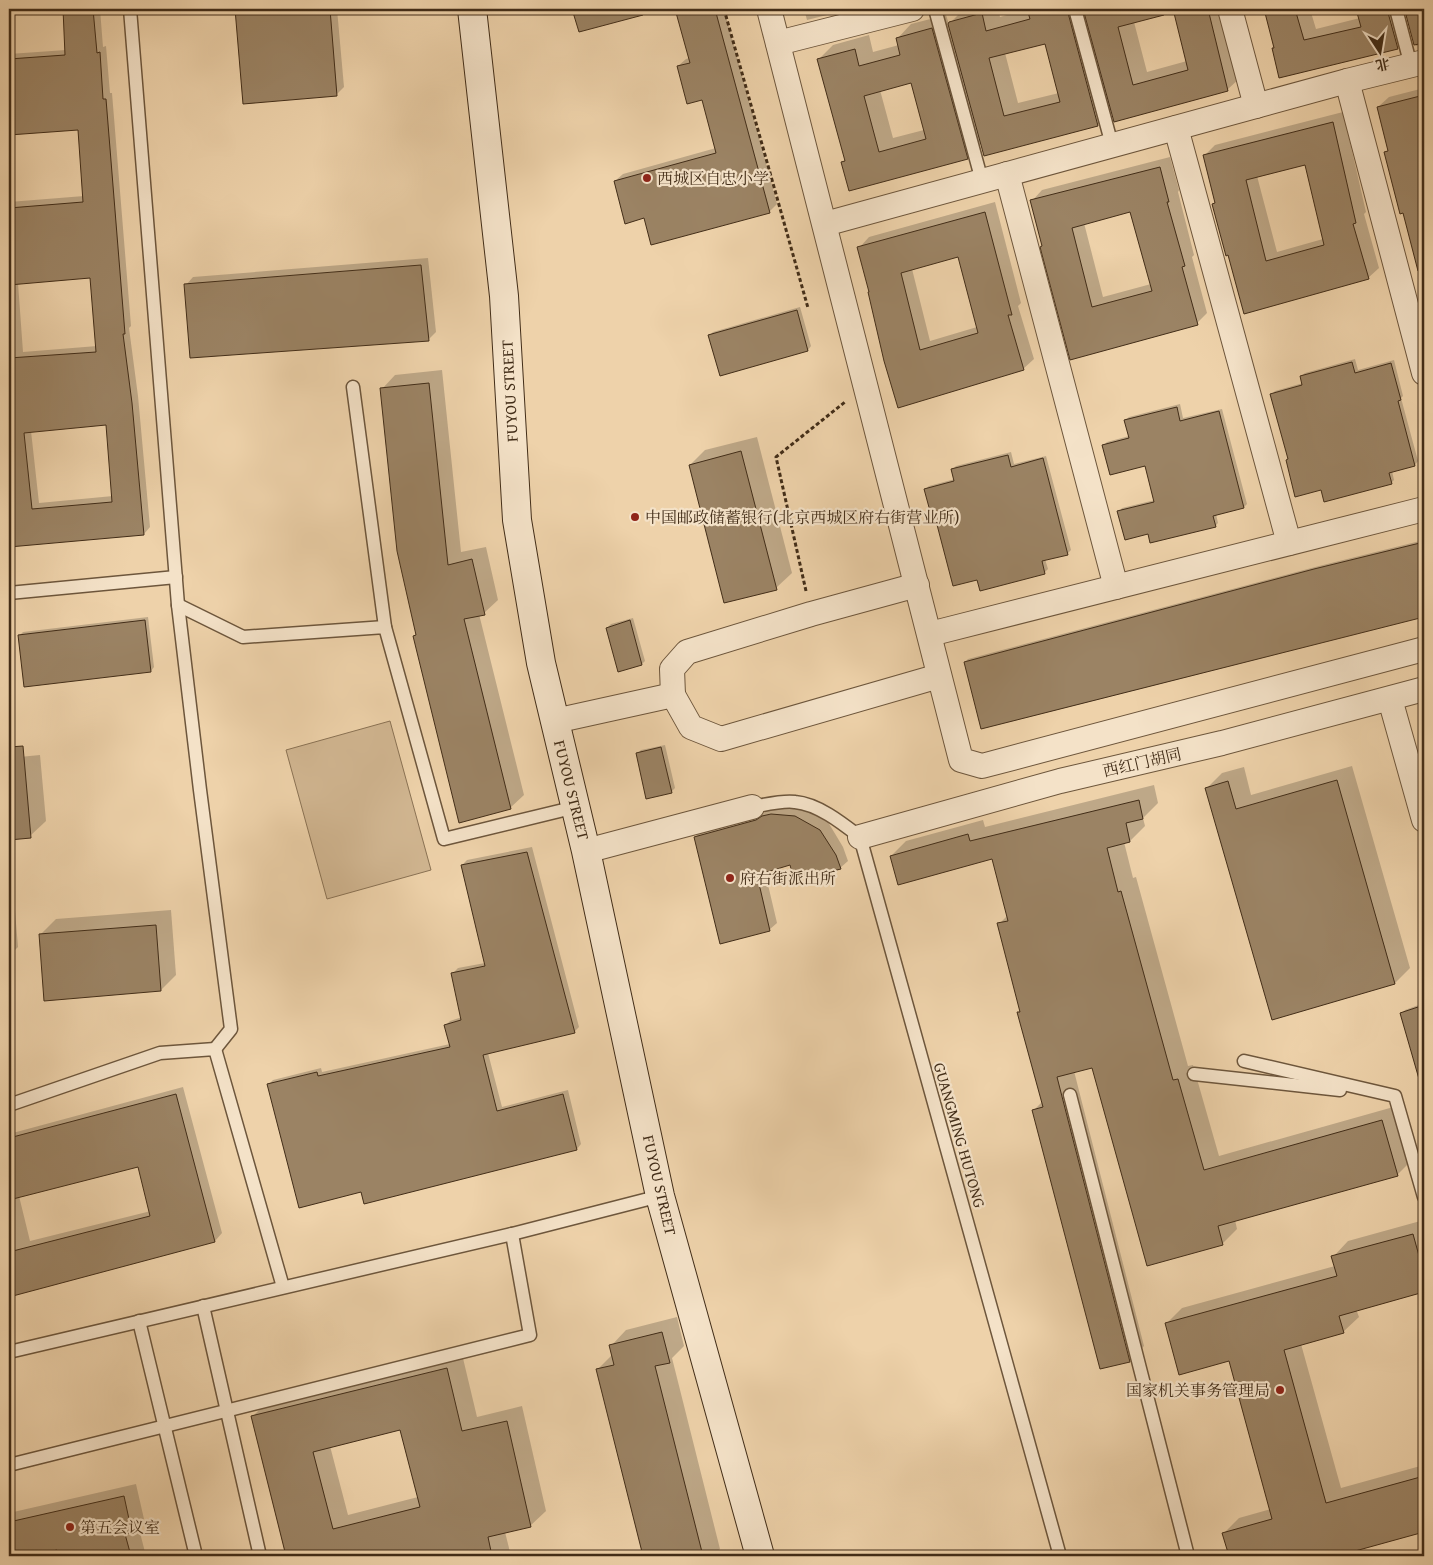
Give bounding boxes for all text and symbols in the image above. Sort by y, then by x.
north arrow [1356,28,1406,78]
text: 北 [1374,53,1392,76]
place label: 西城区自忠小学 [657,166,769,190]
marker: 西城区自忠小学 [641,172,653,184]
street label: FUYOU STREET [494,339,524,443]
place label: 中国邮政储蓄银行(北京西城区府右街营业所) [645,505,959,529]
marker: 中国邮政储蓄银行(北京西城区府右街营业所) [629,511,641,523]
street label: FUYOU STREET [548,737,596,843]
street label: 西红门胡同 [1100,741,1184,783]
place label: 府右街派出所 [740,866,836,890]
marker: 府右街派出所 [724,872,736,884]
street label: GUANGMING HUTONG [928,1060,992,1211]
street label: FUYOU STREET [637,1132,683,1238]
place label: 国家机关事务管理局 [1126,1378,1270,1402]
marker: 国家机关事务管理局 [1274,1384,1286,1396]
place label: 第五会议室 [80,1515,160,1539]
marker: 第五会议室 [64,1521,76,1533]

